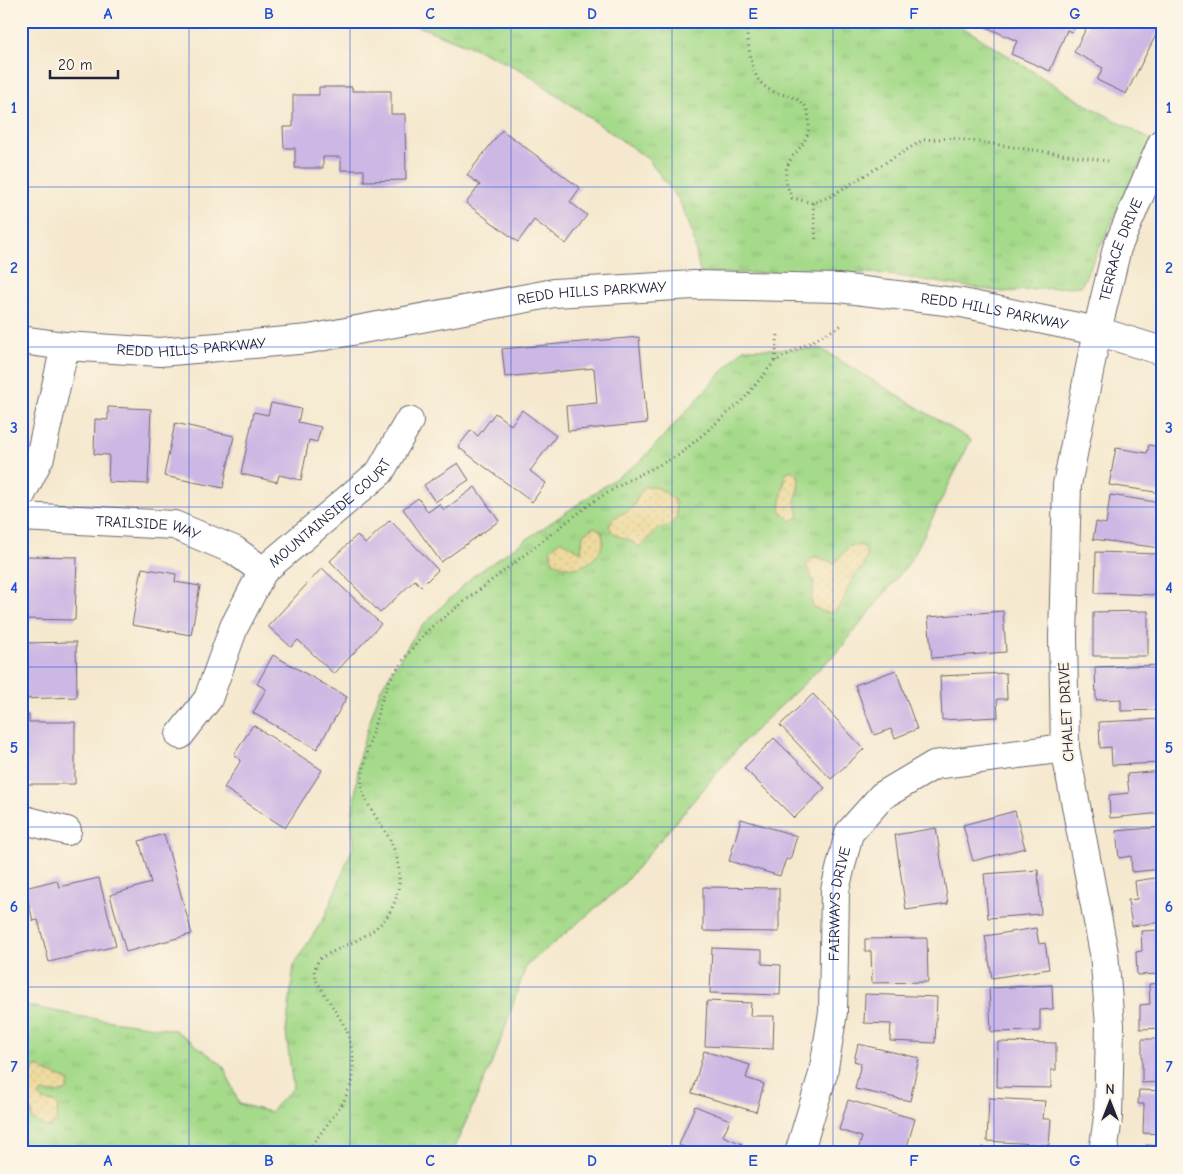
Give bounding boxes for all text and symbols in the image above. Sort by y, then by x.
text: A [104,5,113,23]
text: B [264,5,274,23]
text: C [425,5,435,23]
text: D [587,5,597,23]
text: E [748,5,758,23]
text: F [909,5,919,23]
text: G [1069,5,1081,23]
scale bar [50,48,118,80]
text: 20 m [58,56,92,74]
text: 1 [11,99,17,117]
text: 1 [1166,99,1172,117]
street label: TERRACE DRIVE [1095,195,1146,303]
text: 2 [10,259,18,277]
text: 2 [1165,259,1173,277]
street label: REDD HILLS PARKWAY [516,278,667,309]
street label: REDD HILLS PARKWAY [920,289,1070,334]
street label: REDD HILLS PARKWAY [116,334,267,361]
text: 3 [10,419,18,437]
text: 3 [1165,419,1173,437]
street label: MOUNTAINSIDE COURT [265,455,395,571]
street label: TRAILSIDE WAY [96,512,203,544]
text: 4 [10,579,18,597]
text: 4 [1165,579,1173,597]
street label: CHALET DRIVE [1054,662,1078,762]
text: 5 [10,739,18,757]
text: 5 [1165,739,1173,757]
street label: FAIRWAYS DRIVE [825,845,854,961]
text: 6 [10,898,18,916]
text: 6 [1165,898,1173,916]
text: 7 [10,1058,18,1076]
text: 7 [1165,1058,1173,1076]
north arrow [1086,1076,1136,1126]
text: N [1105,1081,1115,1098]
text: A [104,1152,113,1170]
text: B [264,1152,274,1170]
text: C [425,1152,435,1170]
text: D [587,1152,597,1170]
text: E [748,1152,758,1170]
text: F [909,1152,919,1170]
text: G [1069,1152,1081,1170]

